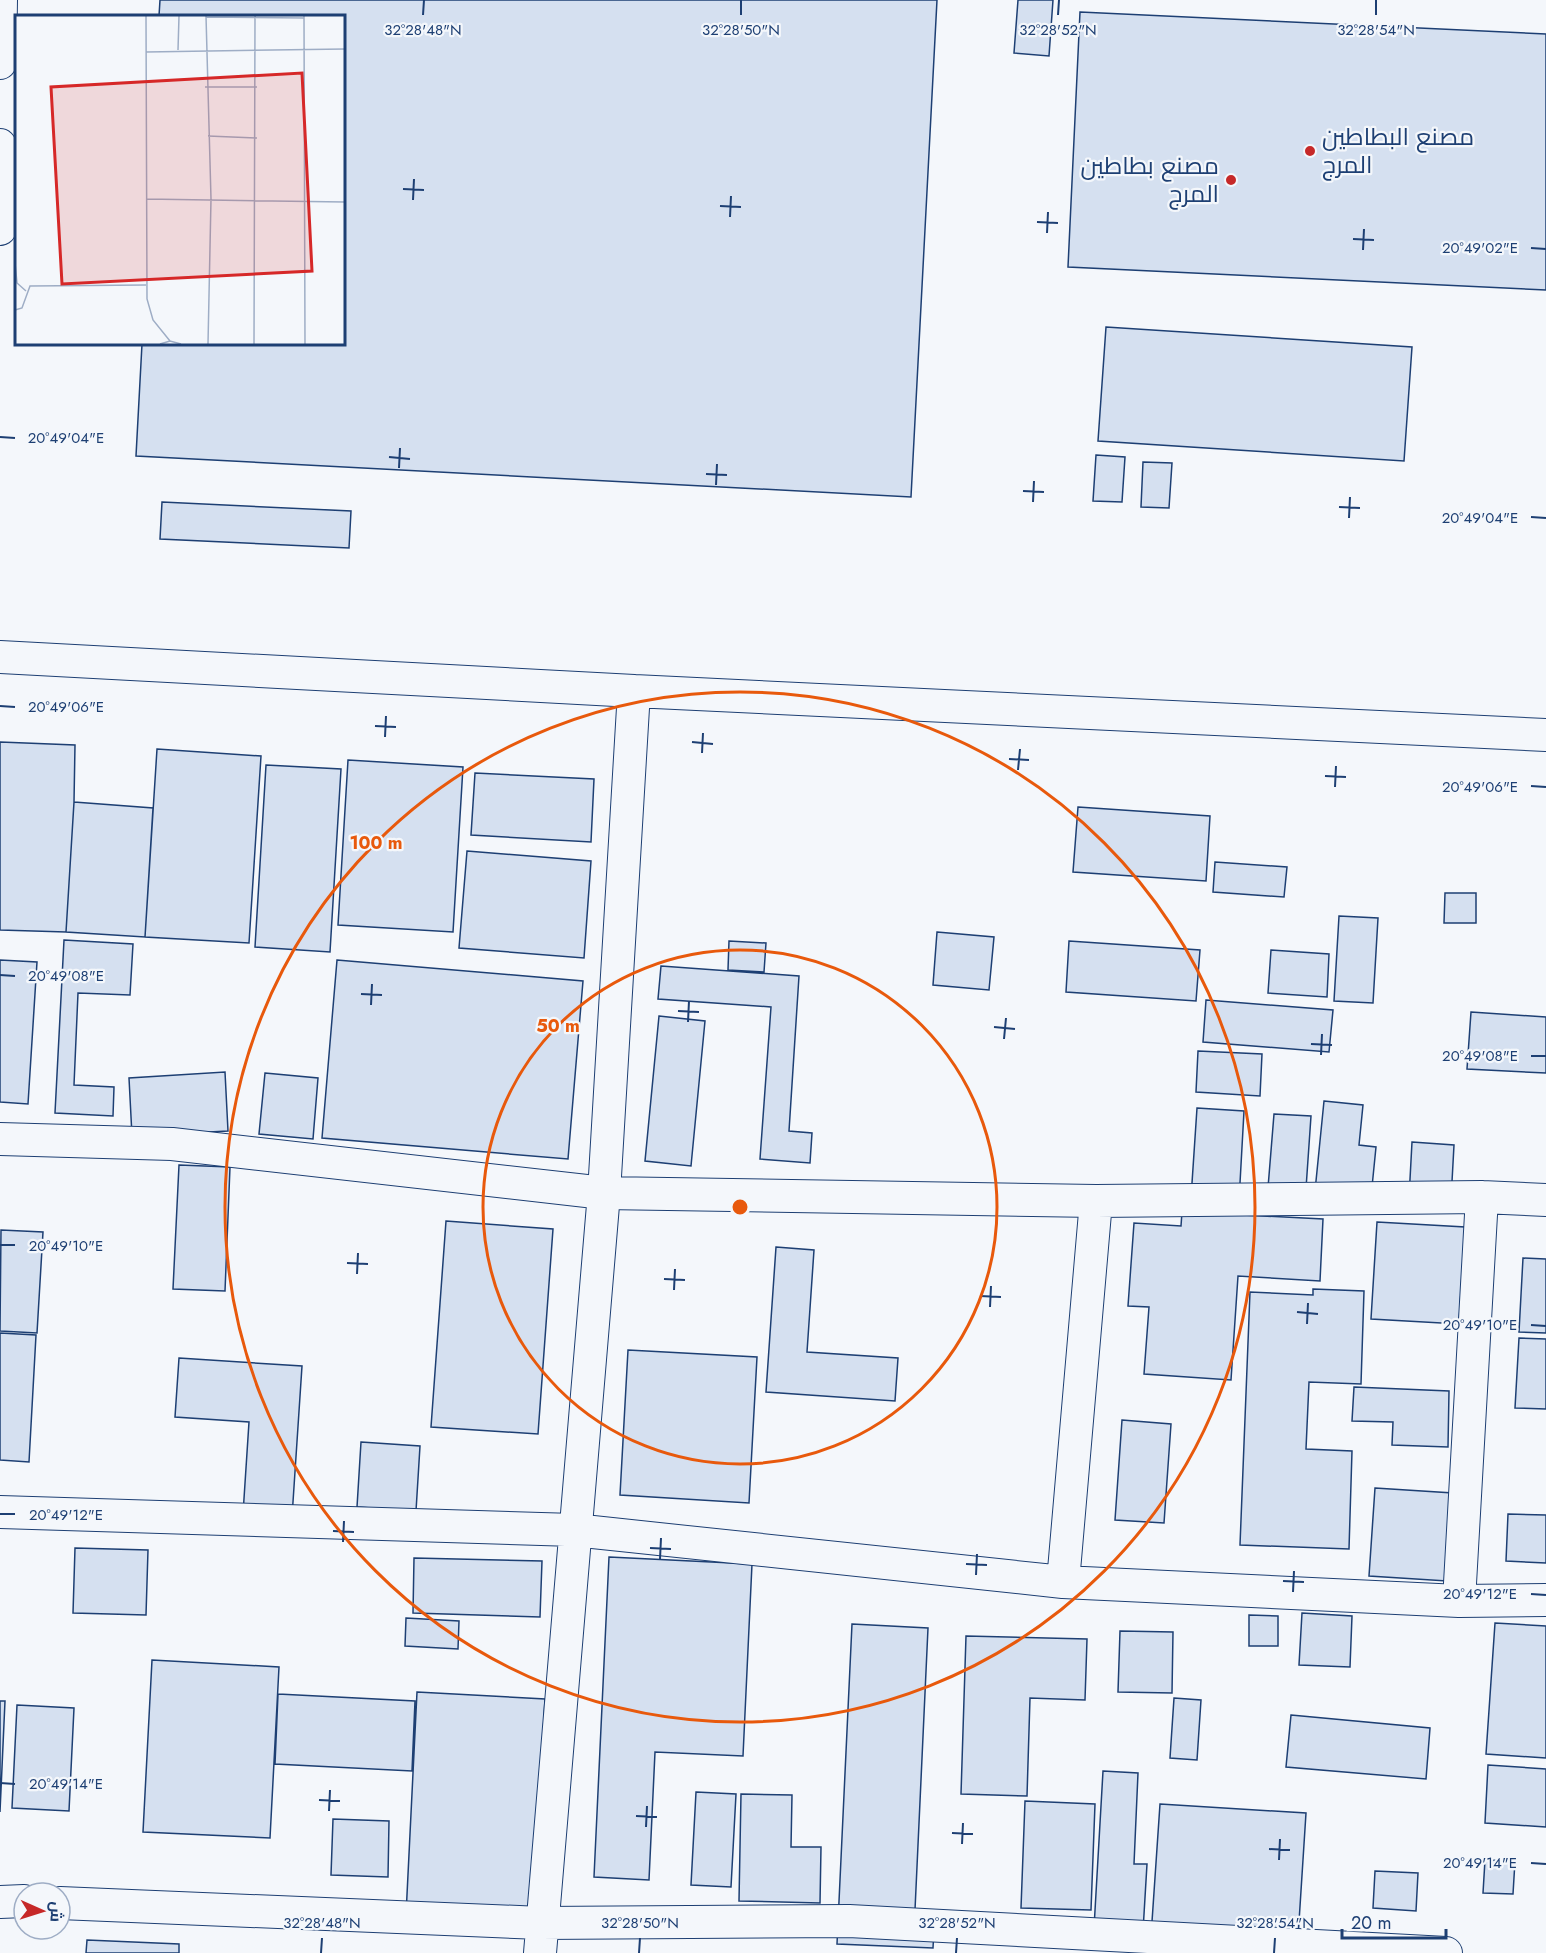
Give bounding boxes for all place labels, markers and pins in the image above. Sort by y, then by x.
place label: مصنع البطاطين المرج [1322,119,1474,182]
marker: مصنع البطاطين المرج [1303,144,1317,158]
place label: مصنع بطاطين المرج [1081,148,1219,211]
marker: مصنع بطاطين المرج [1224,173,1238,187]
centre of rings [730,1197,750,1217]

